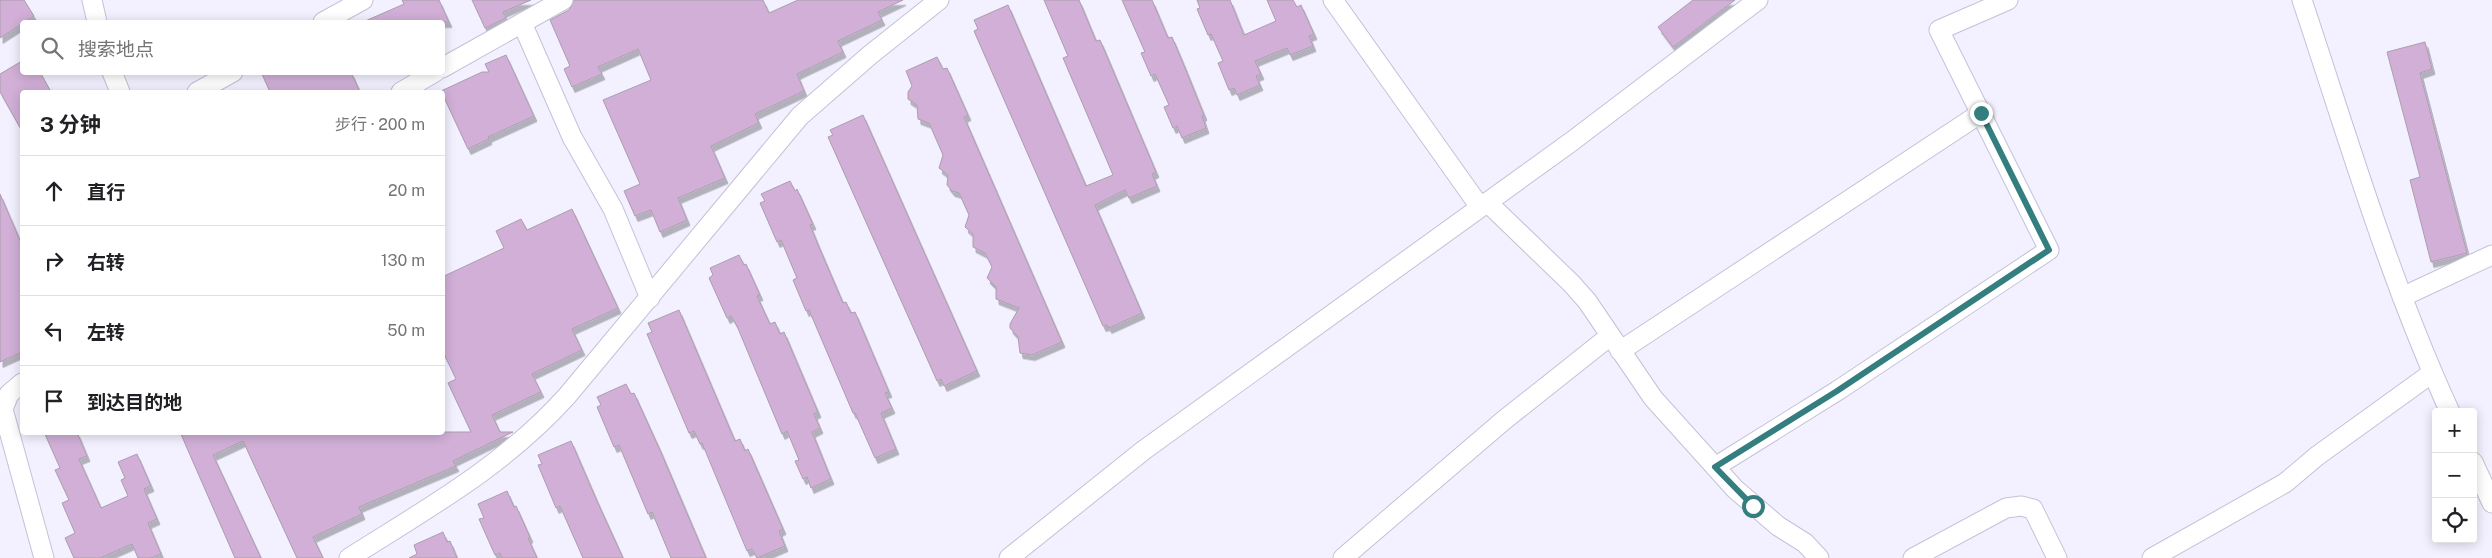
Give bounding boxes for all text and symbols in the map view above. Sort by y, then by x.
search box [20,20,445,75]
icon: search [38,34,66,62]
text: 搜索地点 [78,38,154,60]
route end [1970,102,1993,125]
text: 3 分钟 [40,112,101,137]
text: 步行 · 200 m [335,115,425,134]
icon: ahead [40,177,68,205]
text: 直行 [87,181,125,203]
text: 20 m [388,181,425,200]
icon: right [40,247,68,275]
text: 右转 [87,251,125,273]
text: 130 m [381,251,425,270]
icon: left [40,317,68,345]
text: 左转 [87,321,125,343]
text: 50 m [387,321,425,340]
icon: arrive [40,387,68,415]
text: 到达目的地 [87,391,182,413]
map controls [2432,408,2477,543]
button: + [2432,408,2477,453]
button: − [2432,453,2477,498]
route start [1742,495,1765,518]
button: locate [2432,498,2477,543]

